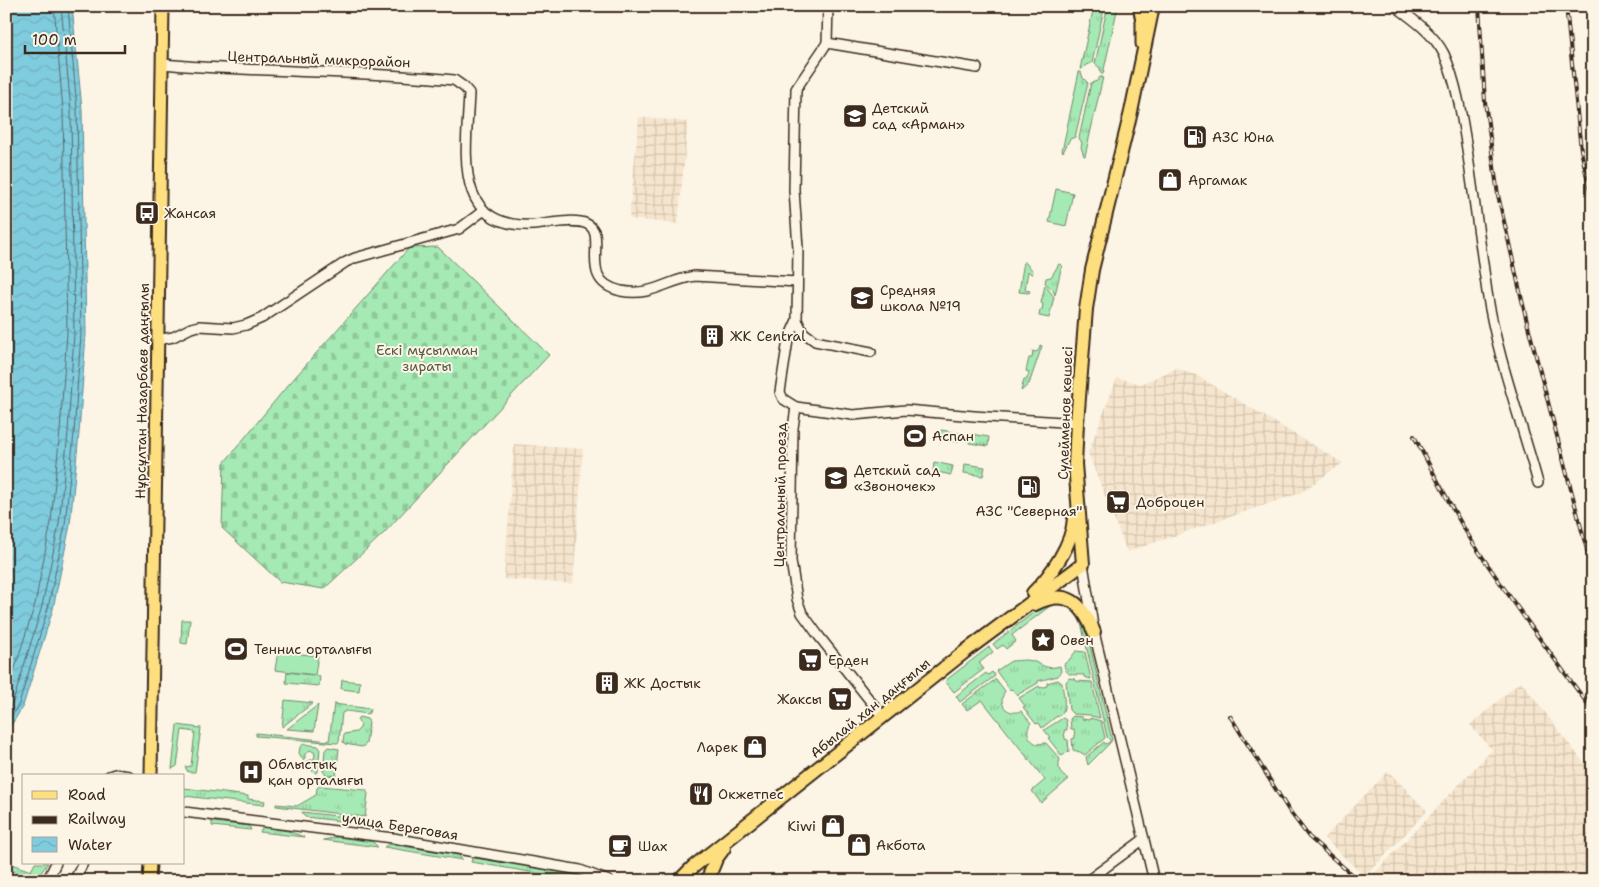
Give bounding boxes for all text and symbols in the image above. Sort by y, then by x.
scale bar [25,22,125,54]
text: 100 m [32,30,77,50]
street label: Центральный микрорайон [227,47,411,71]
place label: Детский сад «Арман» [872,99,965,133]
school or university icon: Детский сад «Арман» [842,103,868,129]
fuel station icon: АЗС Юна [1182,124,1208,150]
place label: АЗС Юна [1212,128,1274,146]
shop icon: Аргамак [1157,167,1183,193]
place label: Аргамак [1188,171,1248,189]
bus stop icon: Жансая [134,200,160,226]
place label: Жансая [164,204,216,222]
place label: Средняя школа №19 [880,281,961,315]
street label: Нұрсұлтан Назарбаев даңғылы [131,283,153,499]
school or university icon: Средняя школа №19 [849,285,875,311]
building icon: ЖК Central [699,323,725,349]
place label: ЖК Central [730,327,806,345]
park label: Ескі мұсылман зираты [376,341,478,375]
street label: Сүлейменов көшесі [1054,346,1076,480]
street label: Центральный проезд [770,422,790,568]
sports icon: Аспан [902,423,928,449]
place label: Аспан [932,427,974,445]
place label: Детский сад «Звоночек» [854,461,940,495]
school or university icon: Детский сад «Звоночек» [823,465,849,491]
fuel station icon: АЗС "Северная" [1016,474,1042,500]
supermarket icon: Доброцен [1105,489,1131,515]
place label: Доброцен [1136,493,1204,511]
place label: АЗС "Северная" [976,502,1082,520]
place icon: Овен [1030,627,1056,653]
place label: Овен [1060,631,1094,649]
sports icon: Теннис орталығы [223,636,249,662]
place label: Теннис орталығы [254,640,372,658]
supermarket icon: Ерден [797,647,823,673]
place label: Ерден [828,651,869,669]
street label: Абылай хан даңғылы [806,654,934,762]
building icon: ЖК Достык [594,670,620,696]
place label: ЖК Достык [624,674,701,692]
supermarket icon: Жаксы [827,686,853,712]
place label: Жаксы [777,690,822,708]
shop icon: Ларек [742,734,768,760]
place label: Ларек [697,738,739,756]
place label: Облыстық қан орталығы [268,755,364,789]
hospital icon: Облыстық қан орталығы [238,759,264,785]
legend [22,774,185,864]
restaurant icon: Окжетпес [688,781,714,807]
text: Road [68,785,106,805]
place label: Окжетпес [718,785,784,803]
street label: улица Береговая [341,808,459,844]
text: Railway [68,809,126,829]
shop icon: Kiwi [820,813,846,839]
place label: Kiwi [787,817,816,835]
shop icon: Акбота [846,832,872,858]
cafe icon: Шах [607,833,633,859]
text: Water [68,835,112,855]
place label: Акбота [876,836,926,854]
place label: Шах [638,837,667,855]

